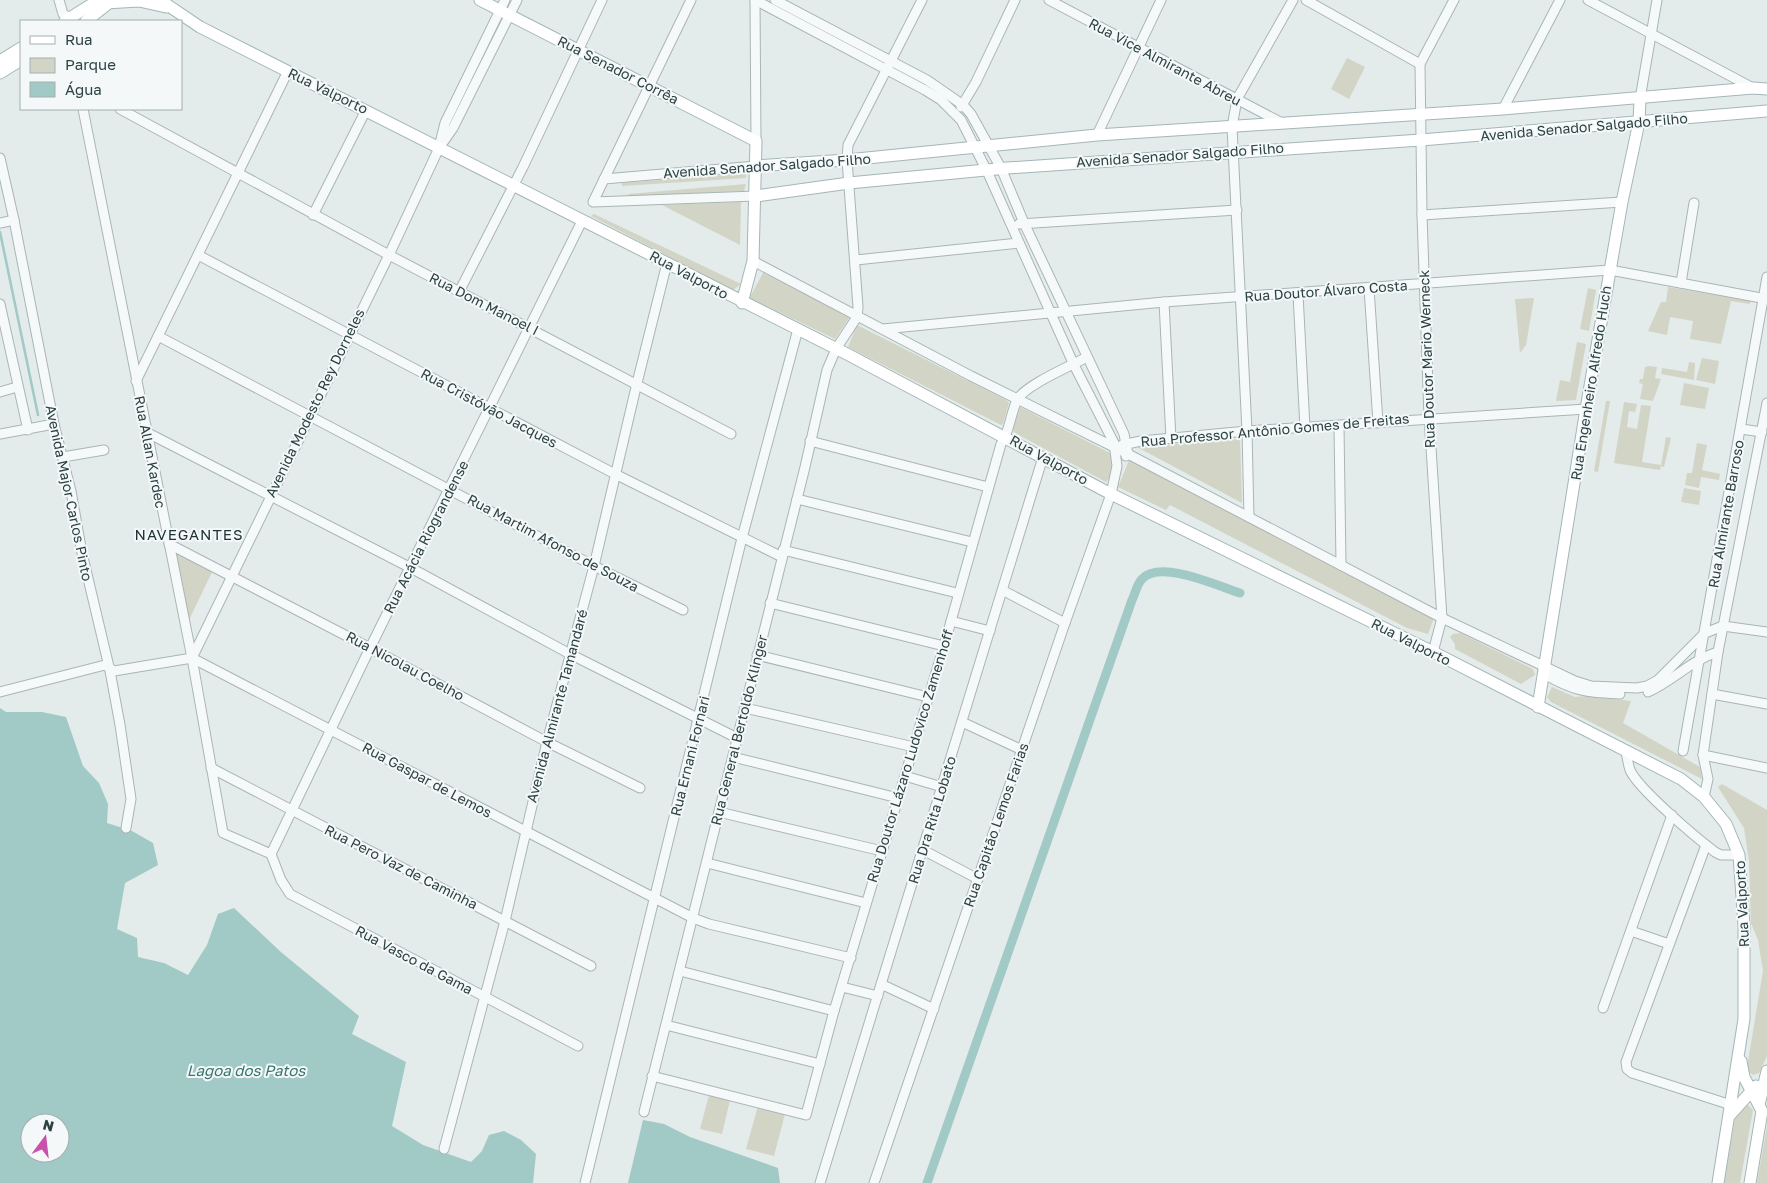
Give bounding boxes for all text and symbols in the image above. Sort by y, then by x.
street label: Rua Vice Almirante Abreu [1086,14,1244,109]
legend [20,20,182,110]
text: Rua [65,30,92,48]
street label: Rua Senador Corrêa [555,32,682,107]
text: Parque [65,55,116,73]
street label: Rua Valporto [285,64,371,117]
text: Água [65,80,102,98]
street label: Avenida Senador Salgado Filho [1480,109,1688,144]
street label: Avenida Senador Salgado Filho [1076,139,1284,170]
street label: Avenida Senador Salgado Filho [663,150,871,181]
street label: Rua Valporto [647,247,732,302]
street label: Rua Dom Manoel I [427,269,542,339]
street label: Rua Doutor Mario Werneck [1415,269,1438,449]
street label: Rua Doutor Álvaro Costa [1244,276,1408,305]
street label: Rua Engenheiro Alfredo Huch [1567,284,1614,482]
street label: Avenida Modesto Rey Dorneles [261,306,368,500]
street label: Rua Cristóvão Jacques [418,364,560,451]
street label: Rua Allan Kardec [131,394,170,510]
street label: Avenida Major Carlos Pinto [43,403,96,583]
street label: Rua Professor Antônio Gomes de Freitas [1140,409,1410,450]
street label: Rua Valporto [1007,431,1091,488]
street label: Rua Almirante Barroso [1704,439,1747,589]
street label: Rua Acácia Riograndense [379,457,472,616]
street label: Rua Martim Afonso de Souza [465,490,642,595]
district label: NAVEGANTES [134,525,244,543]
street label: Avenida Almirante Tamandaré [522,607,591,804]
street label: Rua Valporto [1369,614,1454,669]
street label: Rua Nicolau Coelho [343,627,467,704]
street label: Rua Doutor Lázaro Ludovico Zamenhoff [863,627,956,884]
street label: Rua General Bertoldo Klinger [707,632,771,827]
street label: Rua Ernani Fornari [666,694,713,818]
street label: Rua Gaspar de Lemos [360,738,495,821]
street label: Rua Capitão Lemos Farias [959,741,1032,909]
street label: Rua Dra Rita Lobato [904,754,959,886]
street label: Rua Pero Vaz de Caminha [322,821,481,913]
street label: Rua Valporto [1731,860,1752,948]
street label: Rua Vasco da Gama [353,921,476,998]
water label: Lagoa dos Patos [187,1061,306,1080]
north arrow [20,1113,70,1163]
text: N [41,1115,56,1135]

